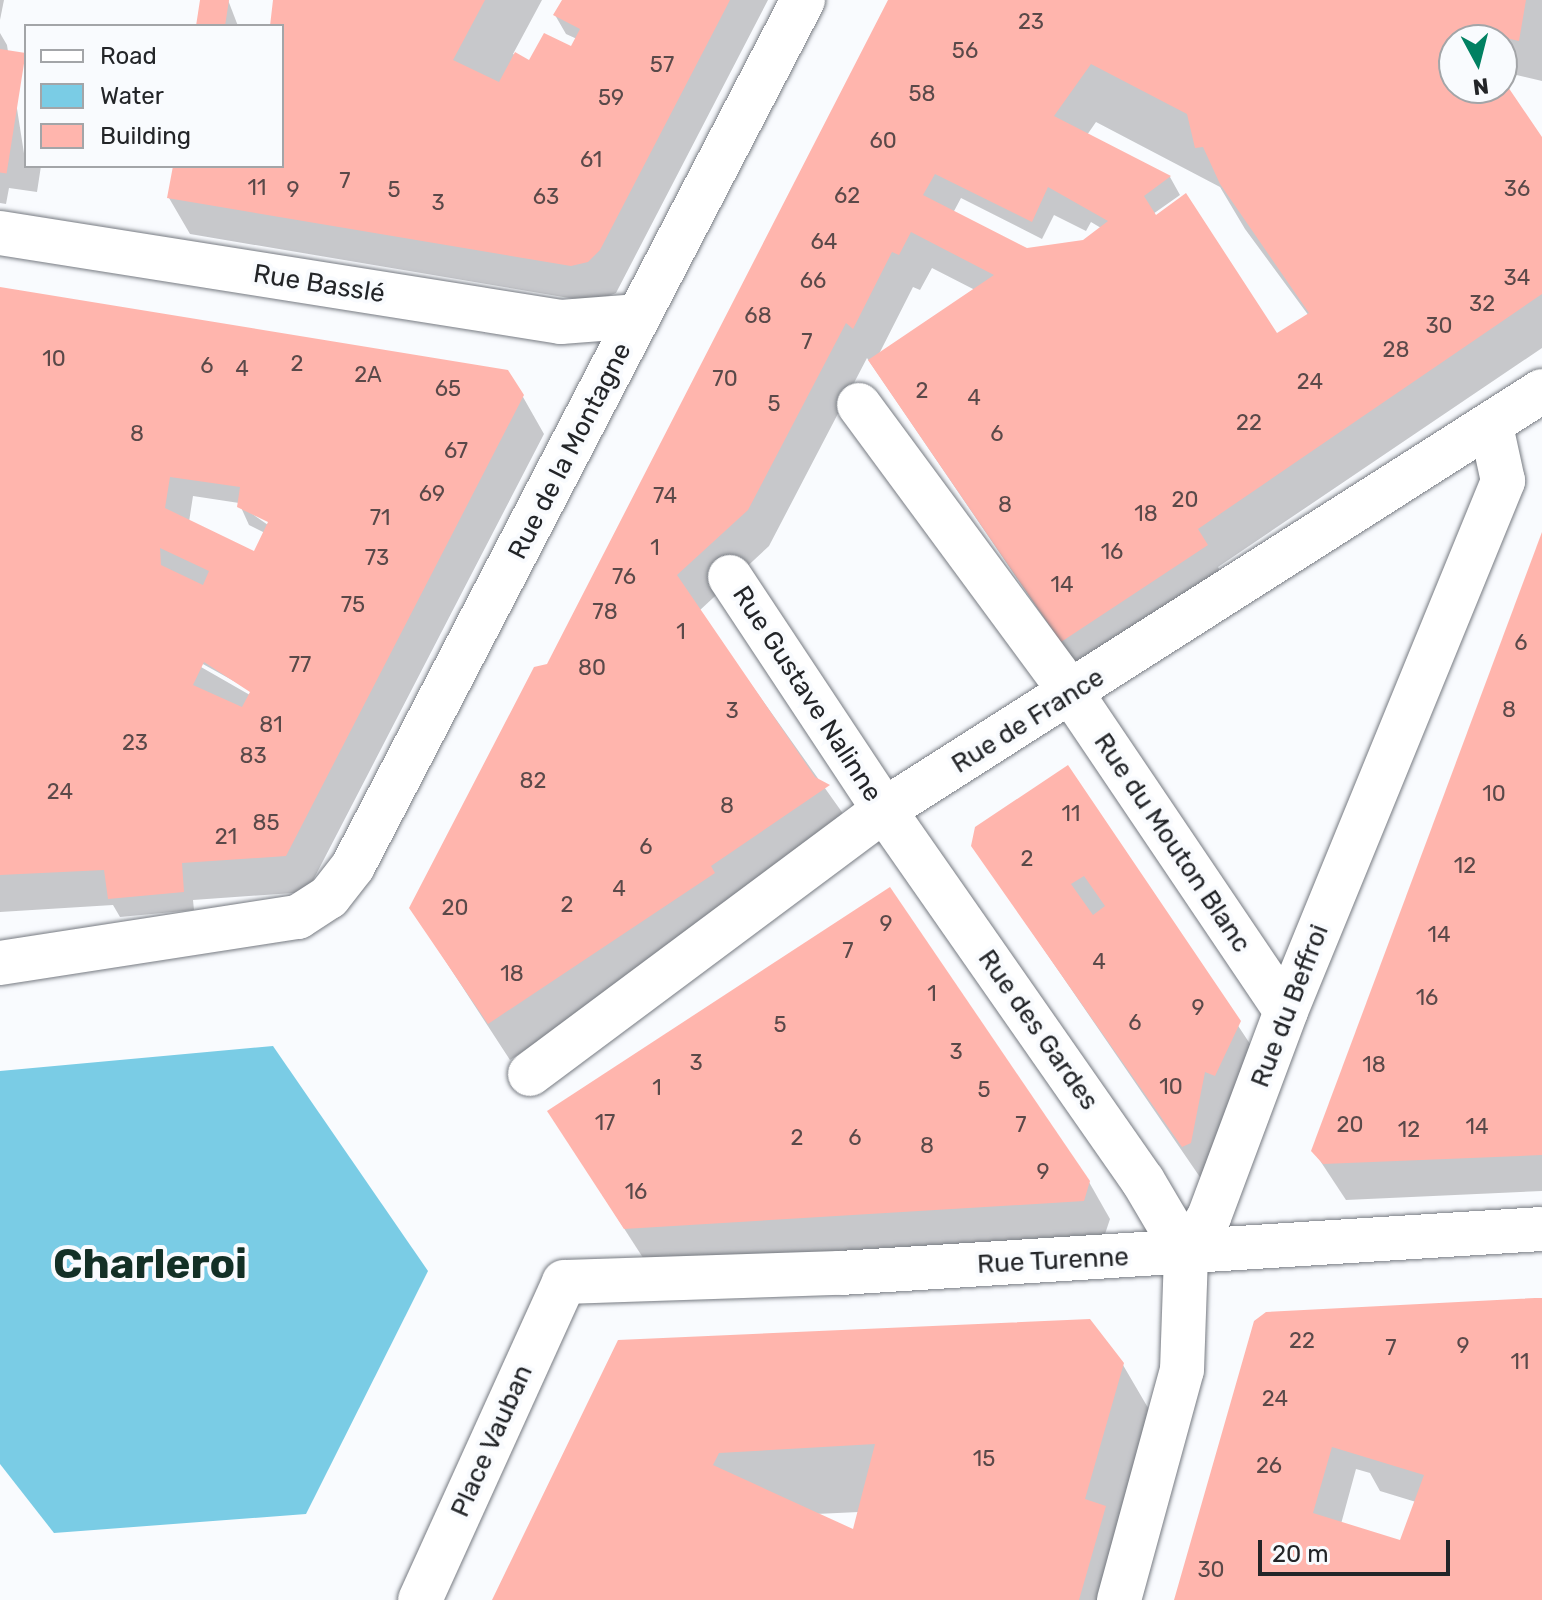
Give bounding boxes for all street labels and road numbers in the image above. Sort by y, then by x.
street label: Rue Basslé [251,258,387,310]
street label: Rue de la Montagne [502,338,638,564]
street label: Rue Gustave Nalinne [726,580,888,808]
street label: Rue de France [946,662,1110,780]
street label: Rue du Mouton Blanc [1087,727,1257,959]
street label: Rue du Beffroi [1245,920,1335,1092]
street label: Rue des Gardes [971,944,1105,1116]
street label: Rue Turenne [976,1241,1130,1281]
street label: Place Vauban [444,1360,540,1522]

